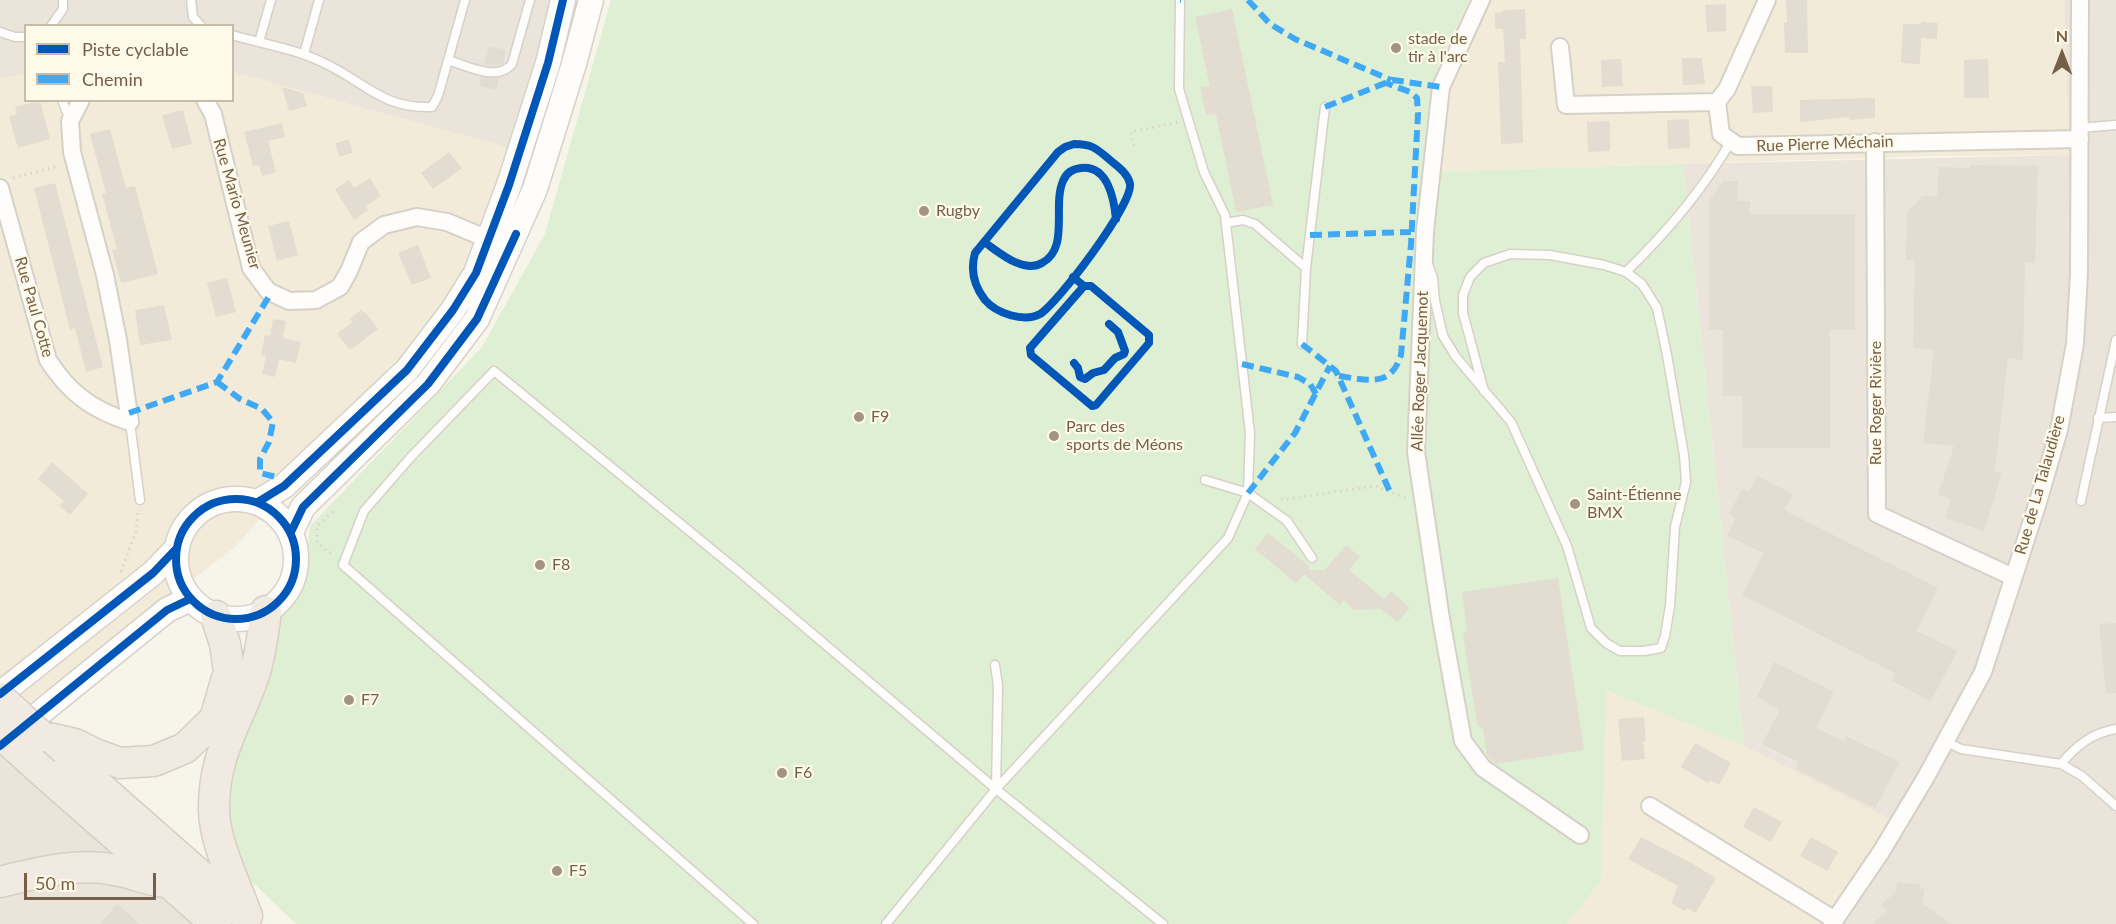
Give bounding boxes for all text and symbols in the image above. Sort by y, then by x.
legend [24,24,234,102]
north arrow [2032,24,2092,84]
text: N [2056,26,2068,45]
place label: stade de tir à l'arc [1408,29,1468,67]
text: Piste cyclable [82,38,189,60]
marker: stade de tir à l'arc [1389,41,1403,55]
text: Chemin [82,68,143,90]
street label: Rue Pierre Méchain [1756,132,1894,156]
street label: Rue Mario Meunier [209,136,265,272]
place label: Rugby [936,201,980,221]
marker: Rugby [917,204,931,218]
street label: Rue Paul Cotte [10,254,58,360]
street label: Allée Roger Jacquemot [1408,290,1432,452]
street label: Rue Roger Rivière [1866,341,1886,465]
place label: F9 [871,407,889,427]
marker: F9 [852,410,866,424]
street label: Rue de La Talaudière [2011,413,2069,557]
place label: Parc des sports de Méons [1066,417,1183,455]
marker: Parc des sports de Méons [1047,429,1061,443]
place label: Saint-Étienne BMX [1587,485,1681,523]
marker: Saint-Étienne BMX [1568,497,1582,511]
place label: F8 [552,555,570,575]
marker: F8 [533,558,547,572]
place label: F7 [361,690,379,710]
marker: F7 [342,693,356,707]
place label: F6 [794,763,812,783]
marker: F6 [775,766,789,780]
scale bar [27,861,159,899]
place label: F5 [569,861,587,881]
marker: F5 [550,864,564,878]
text: 50 m [35,872,75,894]

